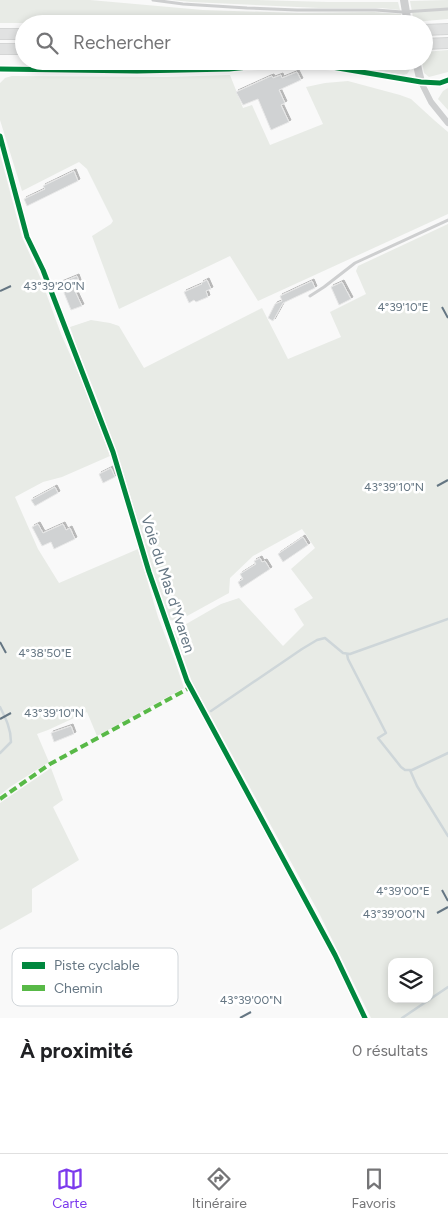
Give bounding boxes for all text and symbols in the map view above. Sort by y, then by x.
search box [15,15,433,70]
icon: search [33,29,61,57]
text: Rechercher [73,31,171,54]
text: 43°39'20"N [23,279,85,293]
text: 4°39'10"E [377,300,429,314]
text: 43°39'10"N [364,480,424,494]
street label: Voie du Mas d'Yvaren [137,513,199,655]
text: 4°38'50"E [18,646,72,660]
text: 43°39'10"N [24,706,84,720]
text: 4°39'00"E [376,884,430,898]
text: 43°39'00"N [363,907,425,921]
legend [12,948,178,1006]
text: Piste cyclable [54,957,140,974]
map controls [388,958,433,1003]
button: layers [388,958,433,1003]
text: Chemin [54,980,103,997]
text: 43°39'00"N [220,993,282,1007]
text: À proximité [20,1038,133,1063]
text: 0 résultats [352,1041,428,1060]
tab: Carte [52,1165,87,1212]
tab: Itinéraire [192,1165,247,1212]
tab: Favoris [351,1165,396,1212]

